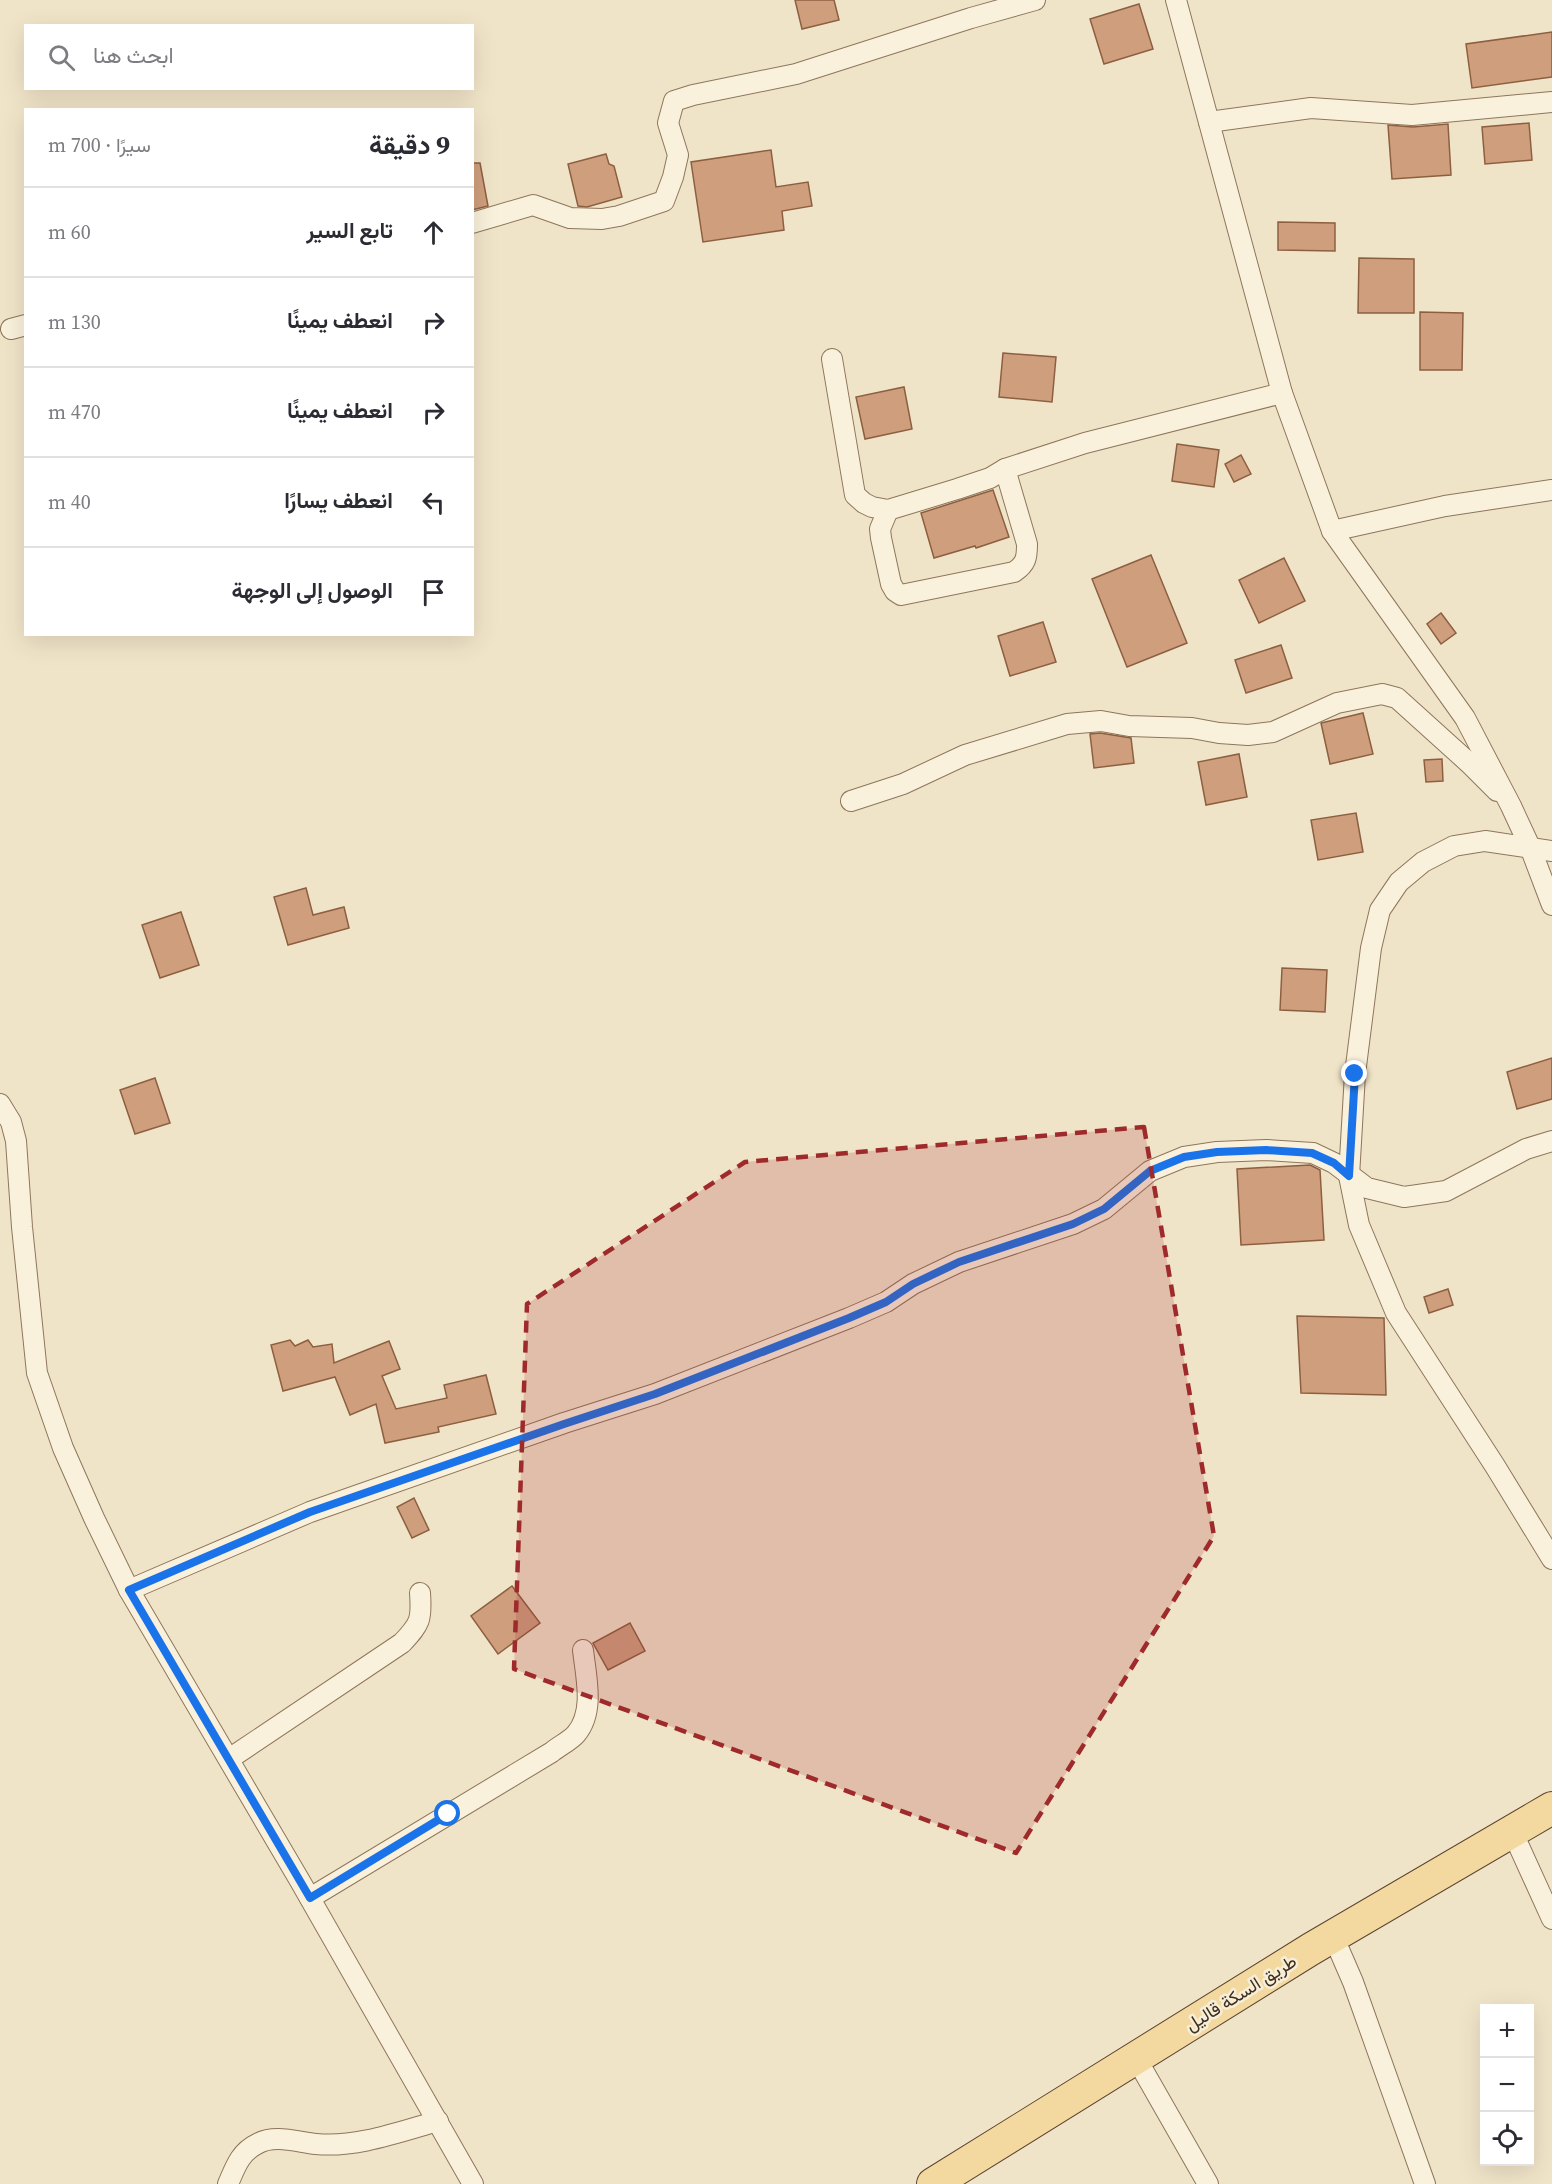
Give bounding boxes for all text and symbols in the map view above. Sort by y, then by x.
search box [24,24,474,90]
text: ابحث هنا [93,40,174,70]
icon: search [45,41,78,74]
text: 9 دقيقة [369,127,450,163]
text: سيرًا · 700 m [48,131,151,159]
text: تابع السير [306,215,393,245]
icon: ahead [417,216,450,249]
text: 60 m [48,218,91,246]
text: انعطف يمينًا [287,305,393,335]
icon: right [417,306,450,339]
text: 130 m [48,308,101,336]
text: انعطف يمينًا [287,395,393,425]
icon: right [417,396,450,429]
text: 470 m [48,398,101,426]
text: انعطف يسارًا [284,485,393,515]
icon: left [417,486,450,519]
text: 40 m [48,488,91,516]
text: الوصول إلى الوجهة [231,575,393,605]
icon: arrive [417,576,450,609]
route end [1341,1060,1367,1086]
route start [434,1800,460,1826]
street label: طريق السكة قاليل [1180,1948,1301,2037]
map controls [1480,2004,1534,2166]
button: + [1480,2004,1534,2058]
button: − [1480,2058,1534,2112]
button: locate [1480,2112,1534,2166]

